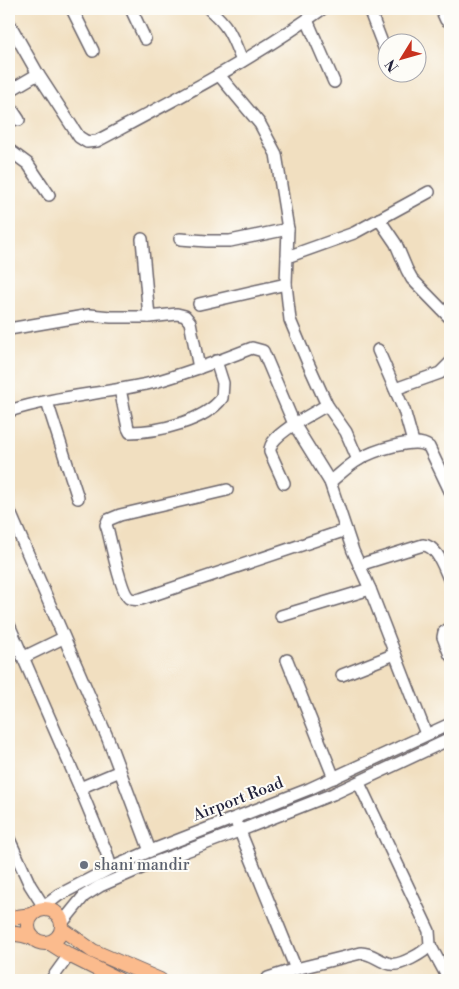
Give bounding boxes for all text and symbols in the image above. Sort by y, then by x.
north arrow [376,32,426,82]
text: N [382,55,403,75]
street label: Airport Road [189,773,286,826]
place label: shani mandir [94,855,190,875]
marker: shani mandir [78,859,90,871]

